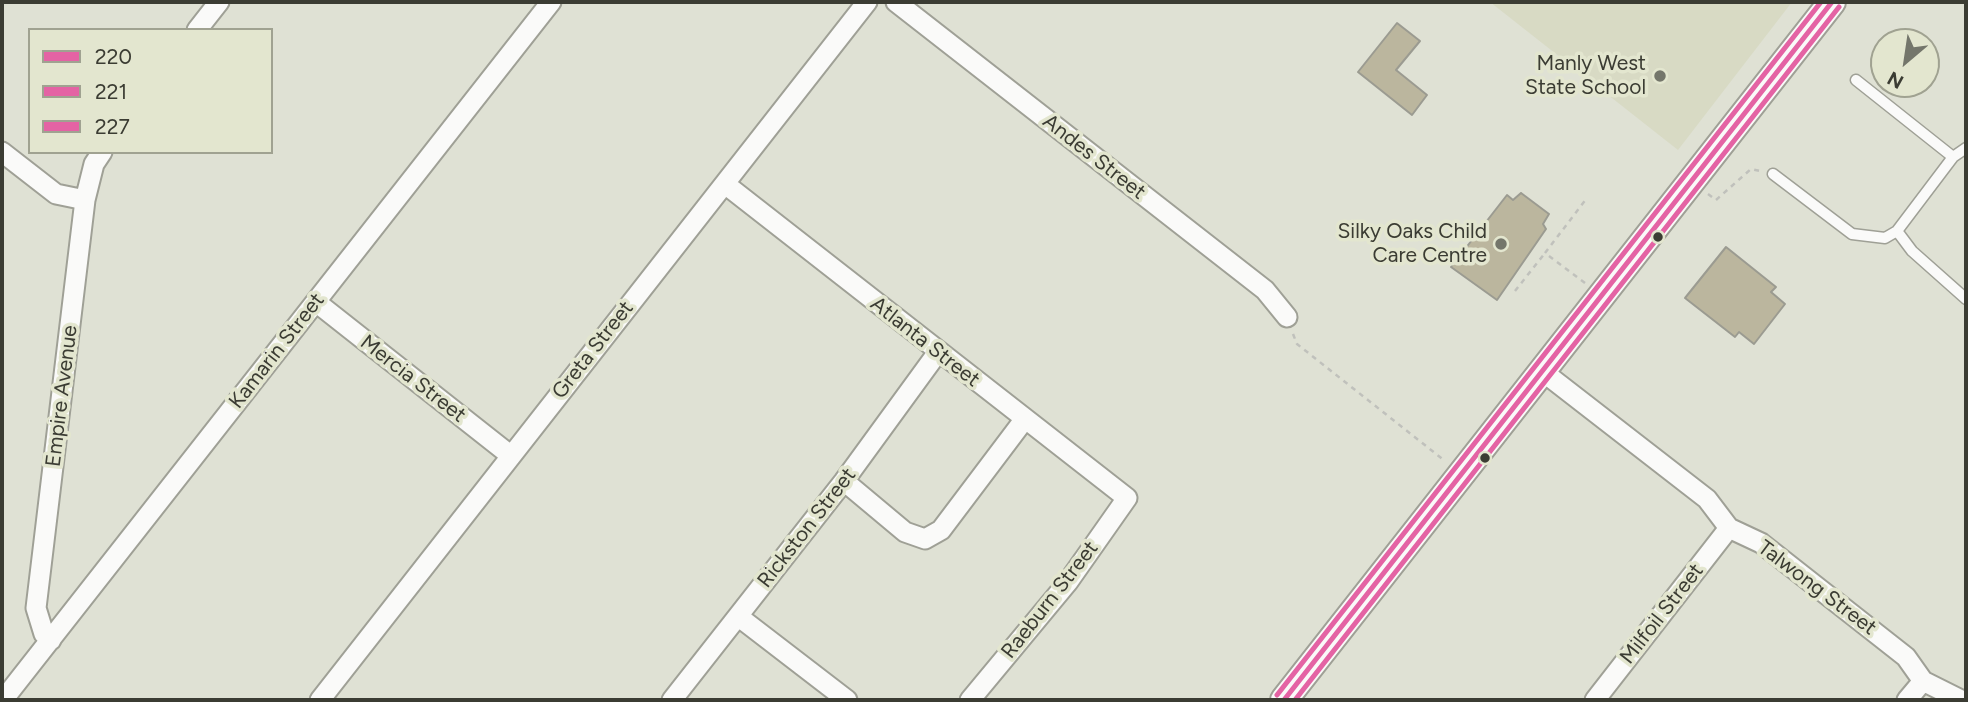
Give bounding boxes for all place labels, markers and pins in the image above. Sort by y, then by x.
place label: Manly West State School [1525,51,1646,101]
marker: Manly West State School [1652,68,1668,84]
place label: Silky Oaks Child Care Centre [1337,219,1487,269]
unlabelled marker [1651,230,1665,244]
marker: Silky Oaks Child Care Centre [1493,236,1509,252]
unlabelled marker [1478,451,1492,465]

